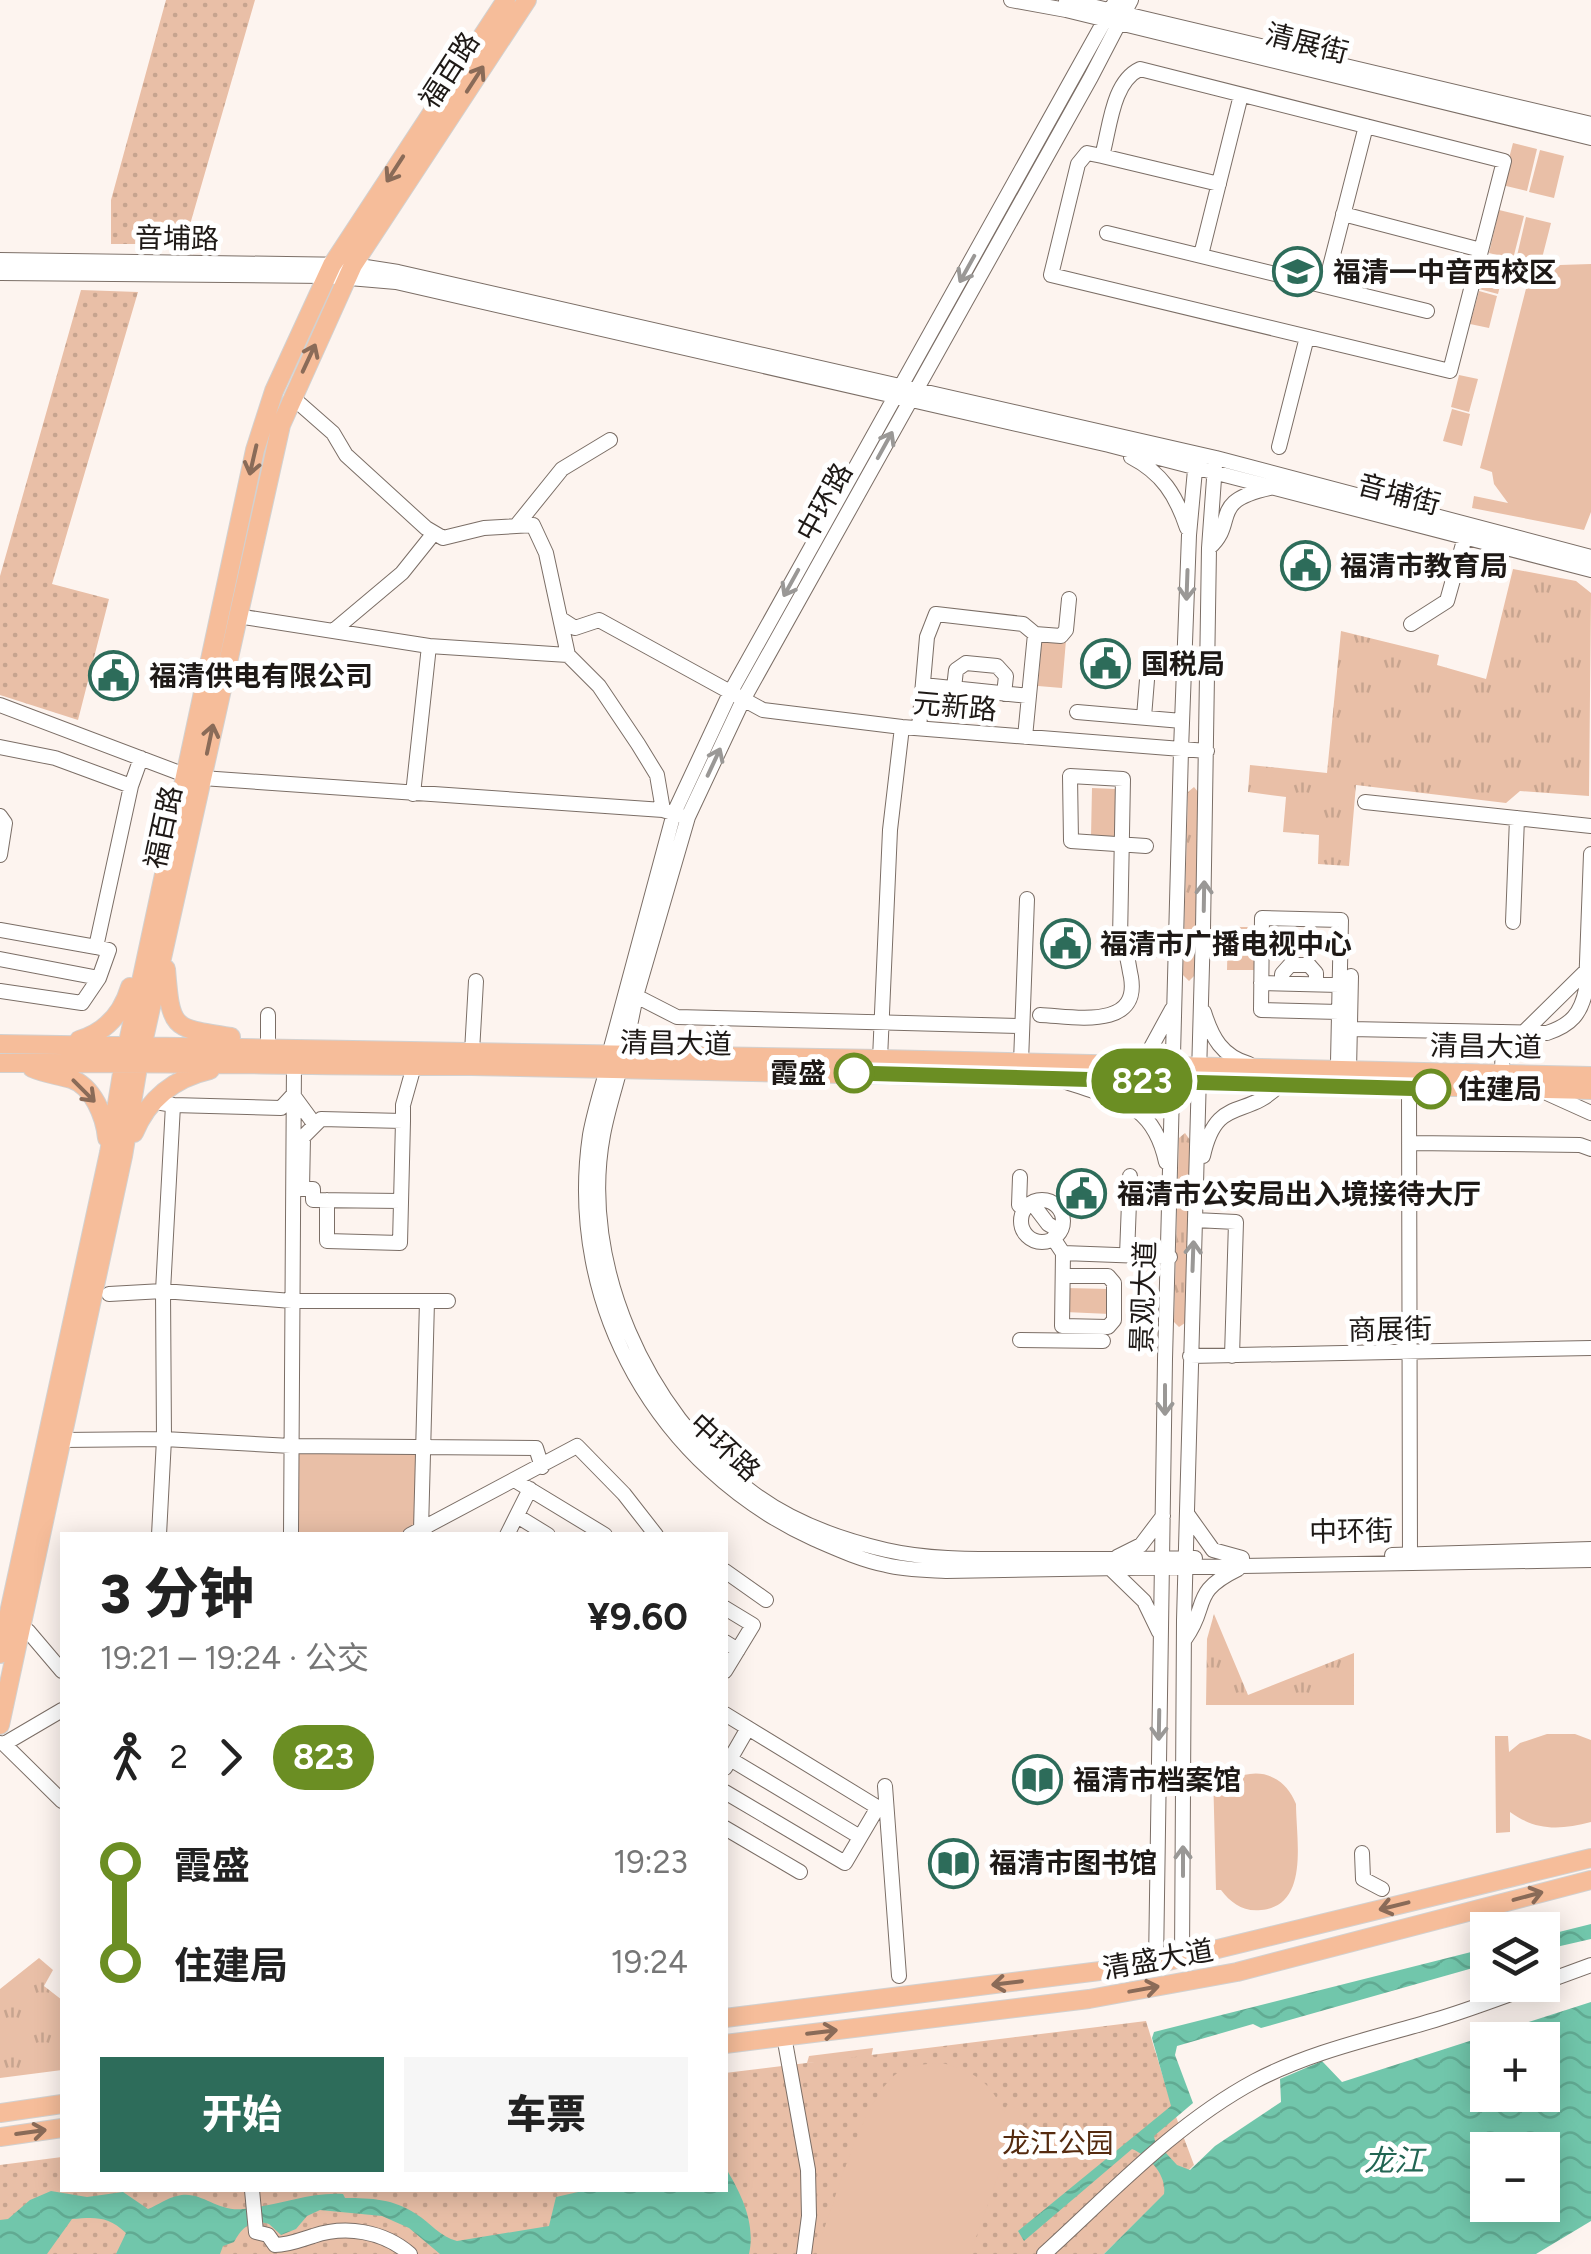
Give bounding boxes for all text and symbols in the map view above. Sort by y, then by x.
street label: 清展街 [1262,16,1352,70]
street label: 福百路 [412,26,486,114]
one-way arrow [465,66,486,94]
one-way arrow [384,155,405,183]
street label: 音埔路 [135,220,219,256]
school or university icon: 福清一中音西校区 [1272,246,1324,298]
one-way arrow [957,254,977,283]
place label: 福清一中音西校区 [1333,255,1557,289]
one-way arrow [301,344,320,374]
one-way arrow [875,431,895,460]
one-way arrow [243,443,261,475]
street label: 中环路 [789,457,859,547]
street label: 音埔街 [1354,467,1444,521]
public building icon: 福清市教育局 [1279,540,1331,592]
place label: 福清市教育局 [1340,549,1508,583]
one-way arrow [780,567,800,597]
one-way arrow [1177,569,1196,601]
public building icon: 国税局 [1080,638,1132,690]
place label: 国税局 [1141,647,1225,681]
public building icon: 福清供电有限公司 [88,650,140,702]
place label: 福清供电有限公司 [149,659,373,693]
street label: 元新路 [912,685,998,727]
one-way arrow [202,724,220,756]
one-way arrow [706,747,724,778]
street label: 福百路 [138,782,188,872]
one-way arrow [1194,881,1214,914]
public building icon: 福清市广播电视中心 [1039,918,1091,970]
place label: 福清市广播电视中心 [1100,927,1352,961]
street label: 清昌大道 [620,1025,732,1061]
street label: 清昌大道 [1430,1028,1542,1064]
line badge: 823 [1084,1048,1200,1114]
marker: 霞盛 [835,1054,873,1092]
place label: 霞盛 [770,1056,826,1090]
text: 823 [1111,1060,1173,1102]
marker: 住建局 [1412,1070,1450,1108]
place label: 住建局 [1458,1072,1542,1106]
one-way arrow [71,1078,96,1103]
public building icon: 福清市公安局出入境接待大厅 [1056,1168,1108,1220]
place label: 福清市公安局出入境接待大厅 [1117,1177,1481,1211]
street label: 景观大道 [1124,1240,1162,1354]
one-way arrow [1184,1241,1203,1273]
street label: 商展街 [1348,1311,1432,1347]
one-way arrow [1156,1382,1174,1415]
street label: 中环路 [683,1406,767,1488]
street label: 中环街 [1309,1513,1393,1549]
text: 3 分钟 [100,1561,254,1627]
text: ¥9.60 [587,1594,688,1640]
text: 19:21 – 19:24 · 公交 [100,1639,369,1677]
one-way arrow [1150,1708,1169,1740]
icon: walk [100,1730,155,1785]
icon: forward [203,1730,258,1785]
text: 823 [293,1736,354,1778]
text: 2 [170,1738,188,1776]
library icon: 福清市档案馆 [1012,1754,1064,1806]
place label: 福清市档案馆 [1073,1763,1241,1797]
library icon: 福清市图书馆 [928,1837,980,1889]
text: 霞盛 [174,1843,250,1889]
text: 19:23 [613,1843,688,1881]
one-way arrow [1174,1845,1192,1878]
place label: 福清市图书馆 [989,1846,1157,1880]
one-way arrow [1511,1886,1543,1905]
one-way arrow [1379,1898,1410,1917]
map controls [1470,1912,1560,2222]
button: layers [1470,1912,1560,2002]
street label: 清盛大道 [1100,1933,1216,1985]
text: 住建局 [174,1943,288,1989]
text: 19:24 [611,1943,688,1981]
one-way arrow [992,1974,1024,1993]
one-way arrow [1127,1979,1160,1998]
one-way arrow [805,2022,837,2040]
button: + [1470,2022,1560,2112]
button: 开始 [100,2057,384,2172]
button: 车票 [404,2057,688,2172]
one-way arrow [15,2123,47,2141]
park label: 龙江公园 [1002,2126,1114,2160]
button: − [1470,2132,1560,2222]
water label: 龙江 [1364,2142,1427,2179]

